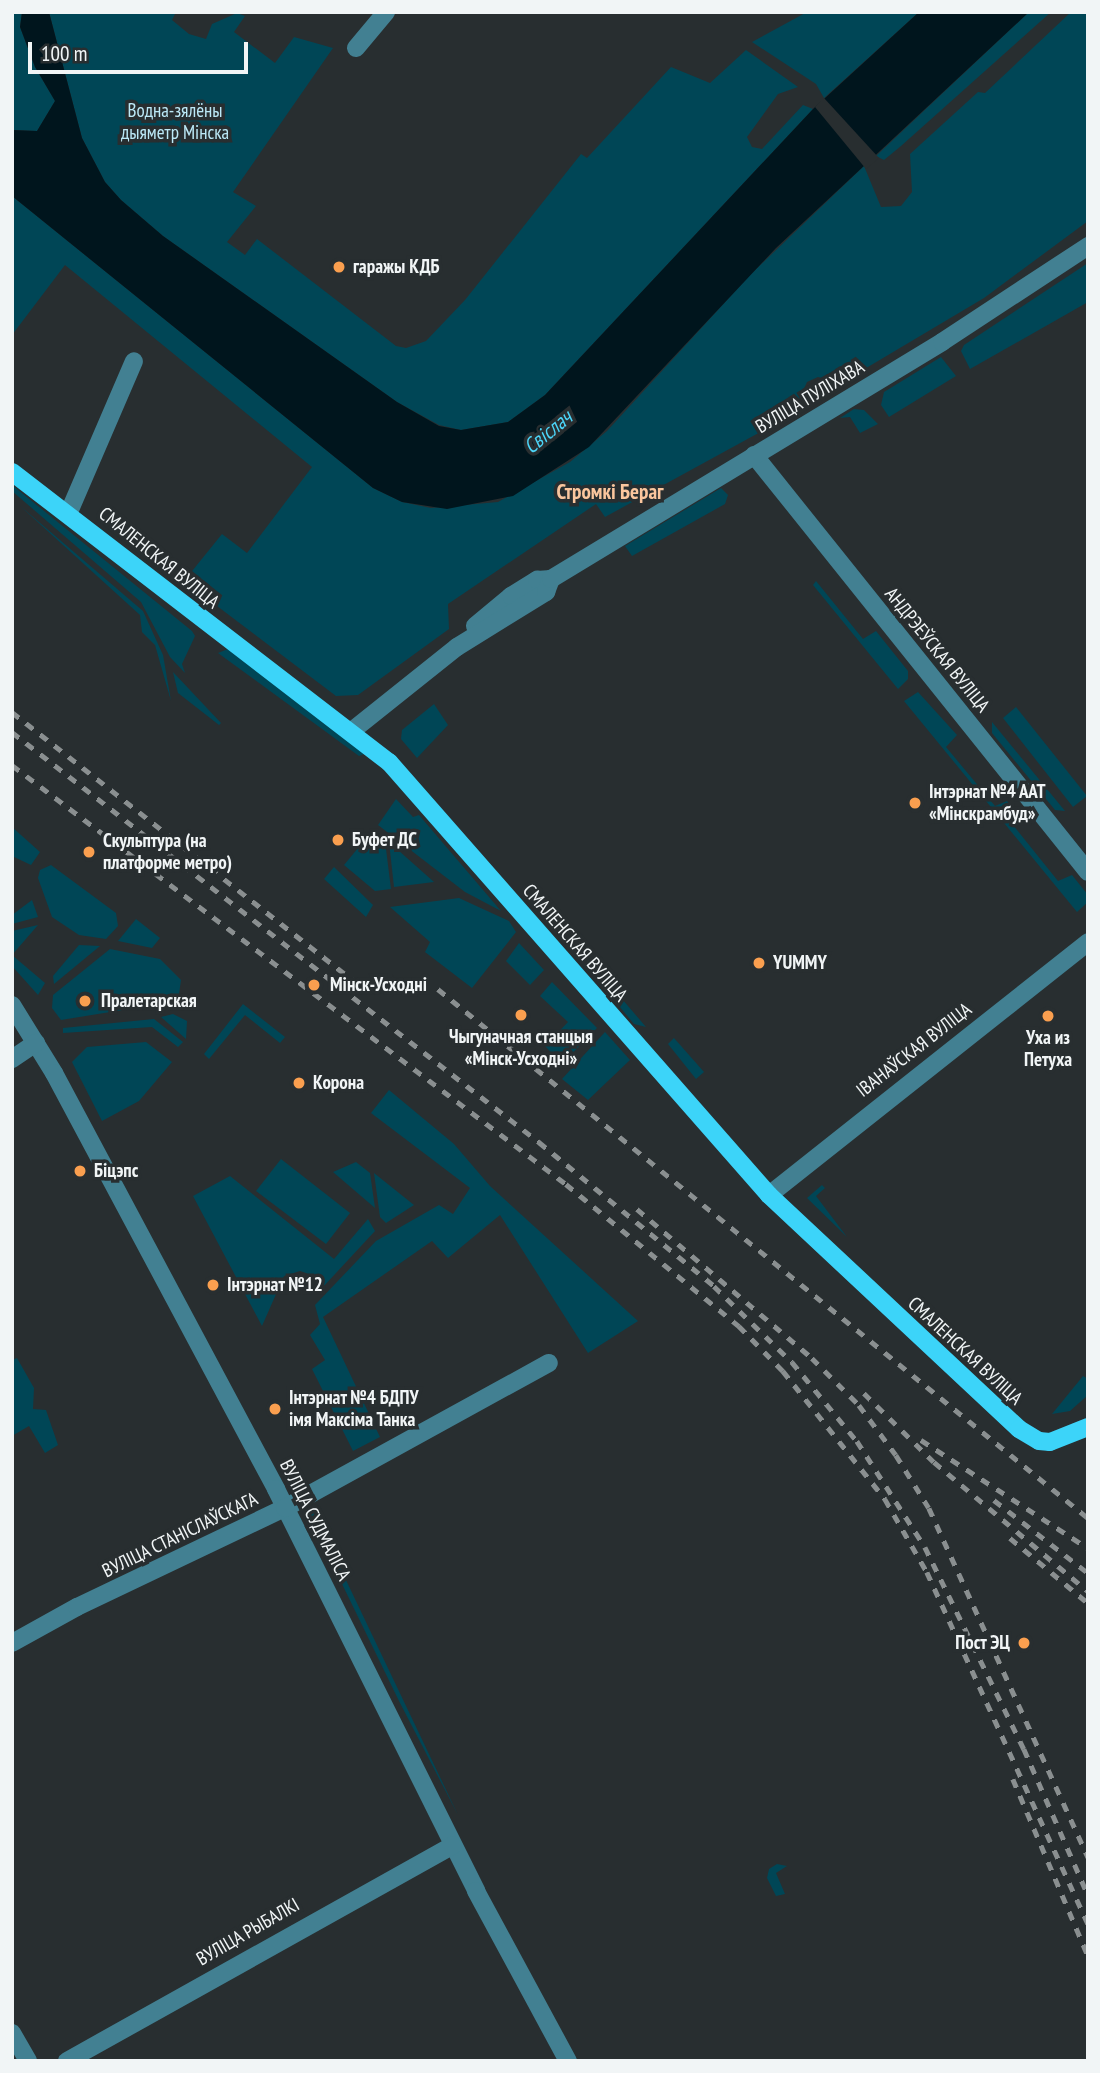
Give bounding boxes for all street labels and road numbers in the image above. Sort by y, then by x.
street label: ВУЛІЦА ПУЛІХАВА [751,355,869,439]
street label: СМАЛЕНСКАЯ ВУЛІЦА [94,503,224,613]
street label: АНДРЭЕЎСКАЯ ВУЛІЦА [880,583,994,717]
street label: СМАЛЕНСКАЯ ВУЛІЦА [518,880,632,1006]
street label: ІВАНАЎСКАЯ ВУЛІЦА [852,998,976,1102]
street label: СМАЛЕНСКАЯ ВУЛІЦА [903,1292,1027,1410]
street label: ВУЛІЦА СУДМАЛІСА [275,1455,355,1585]
street label: ВУЛІЦА СТАНІСЛАЎСКАГА [98,1487,262,1583]
street label: ВУЛІЦА РЫБАЛКІ [192,1893,304,1971]

